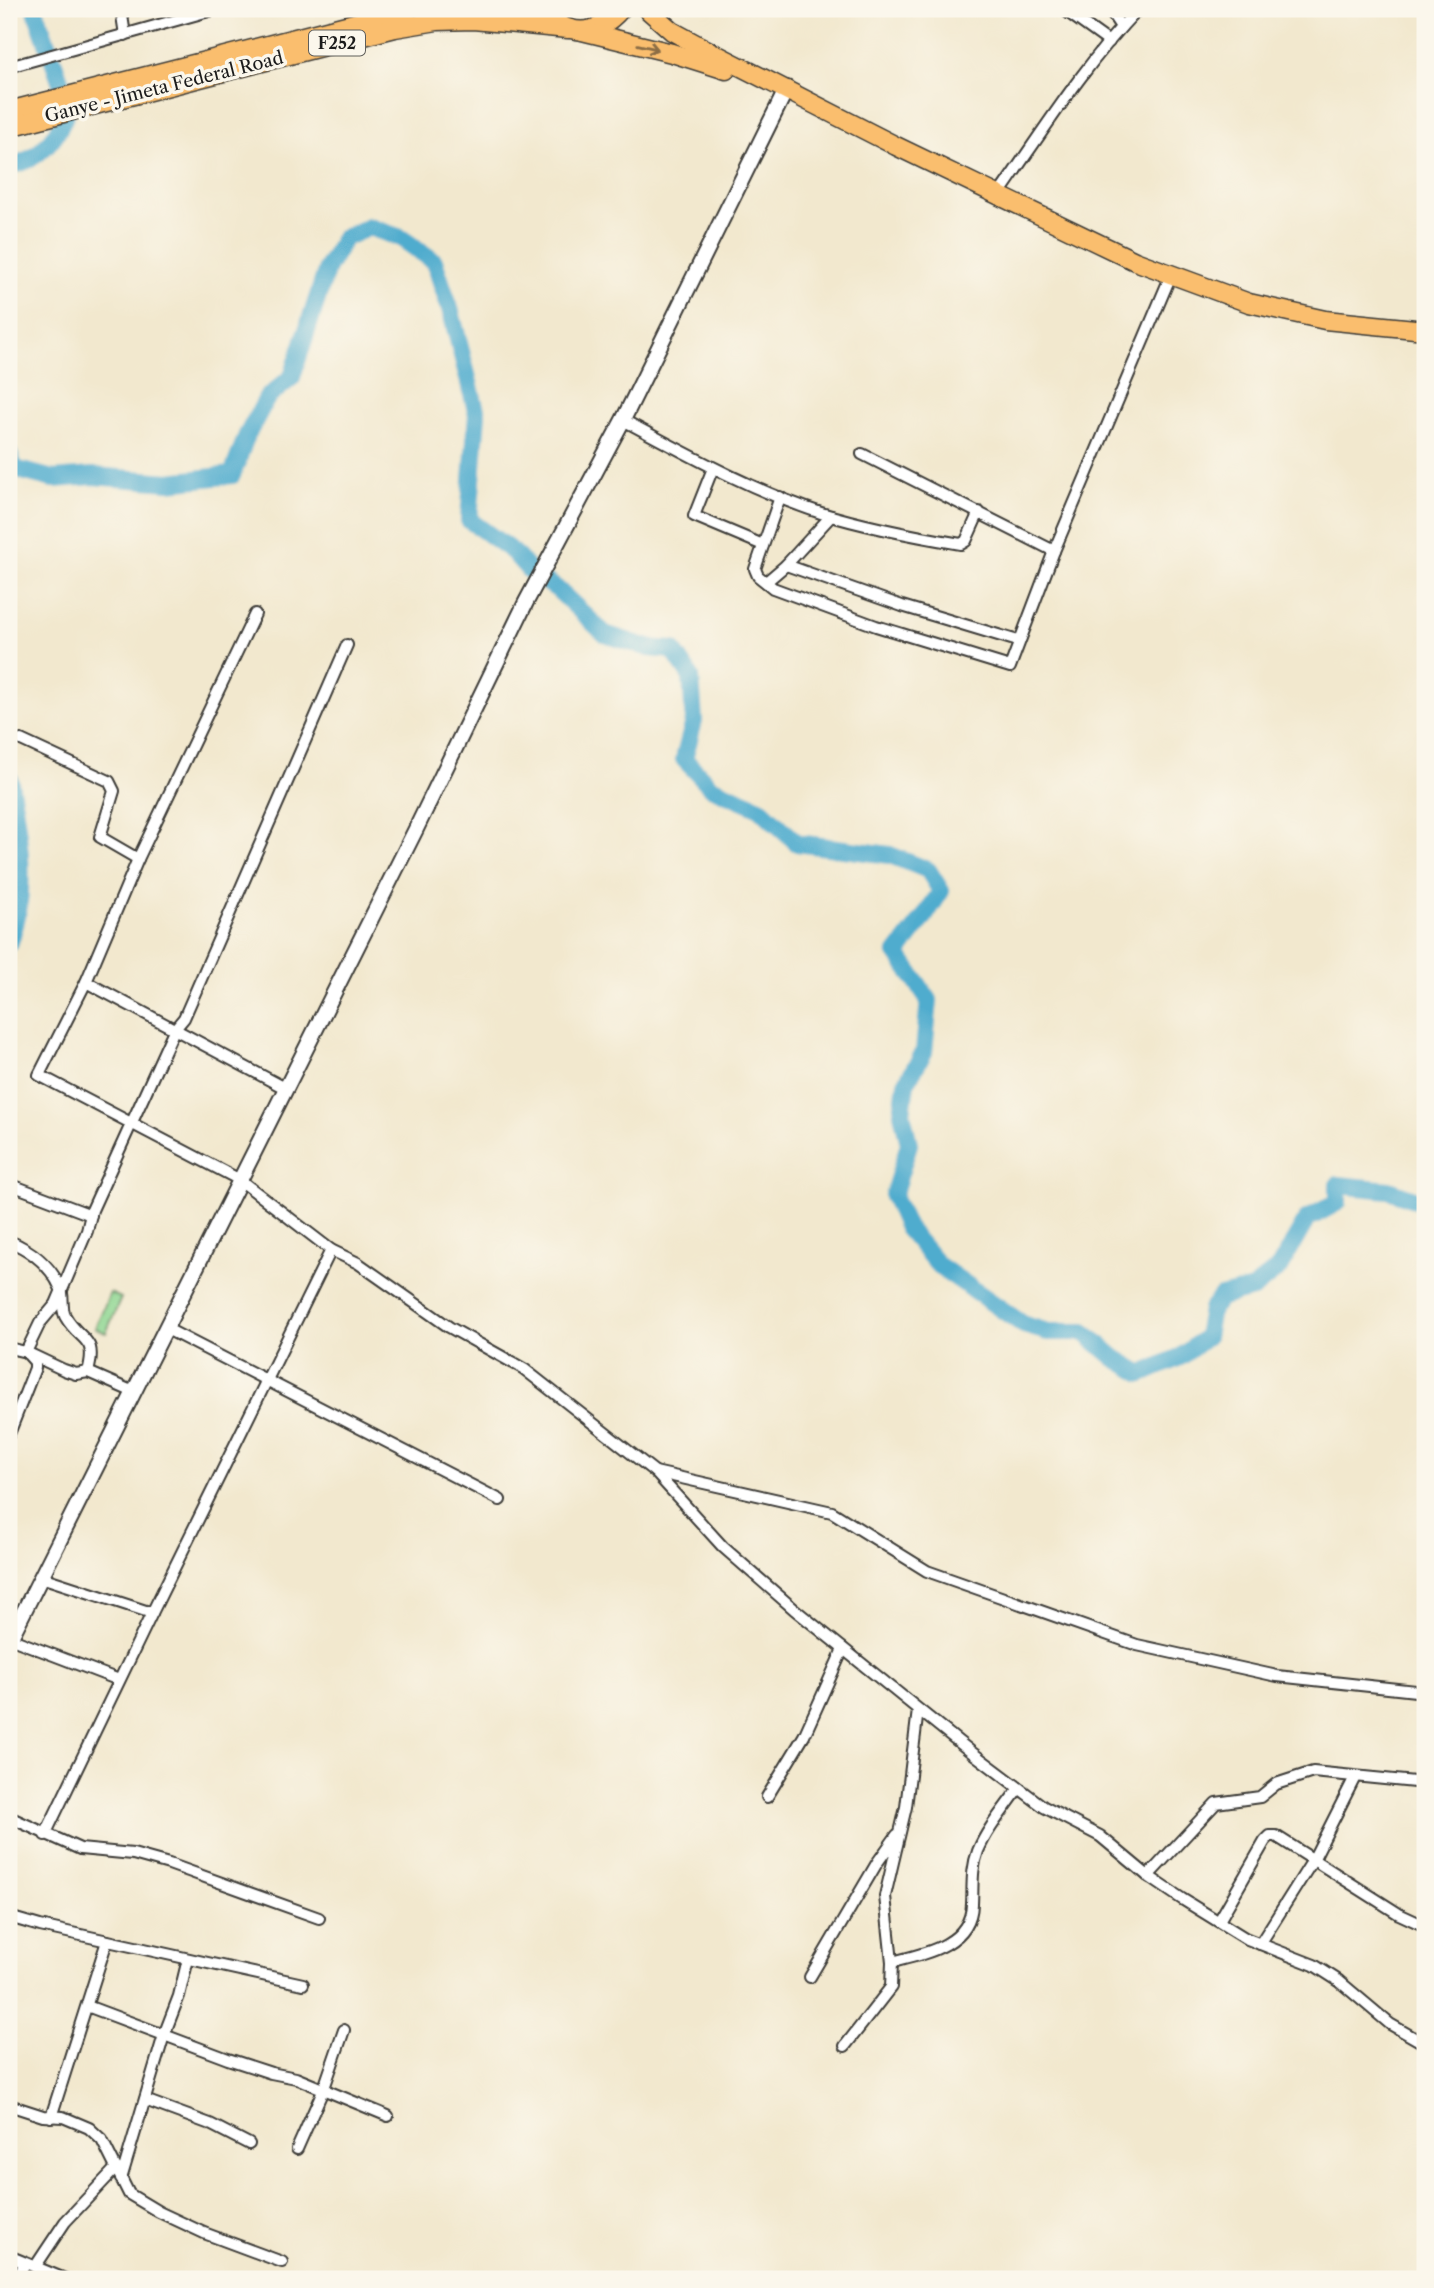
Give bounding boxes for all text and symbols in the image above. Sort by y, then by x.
road number: F252 [309,31,365,56]
one-way arrow [636,41,659,54]
street label: Ganye - Jimeta Federal Road [42,47,286,127]

